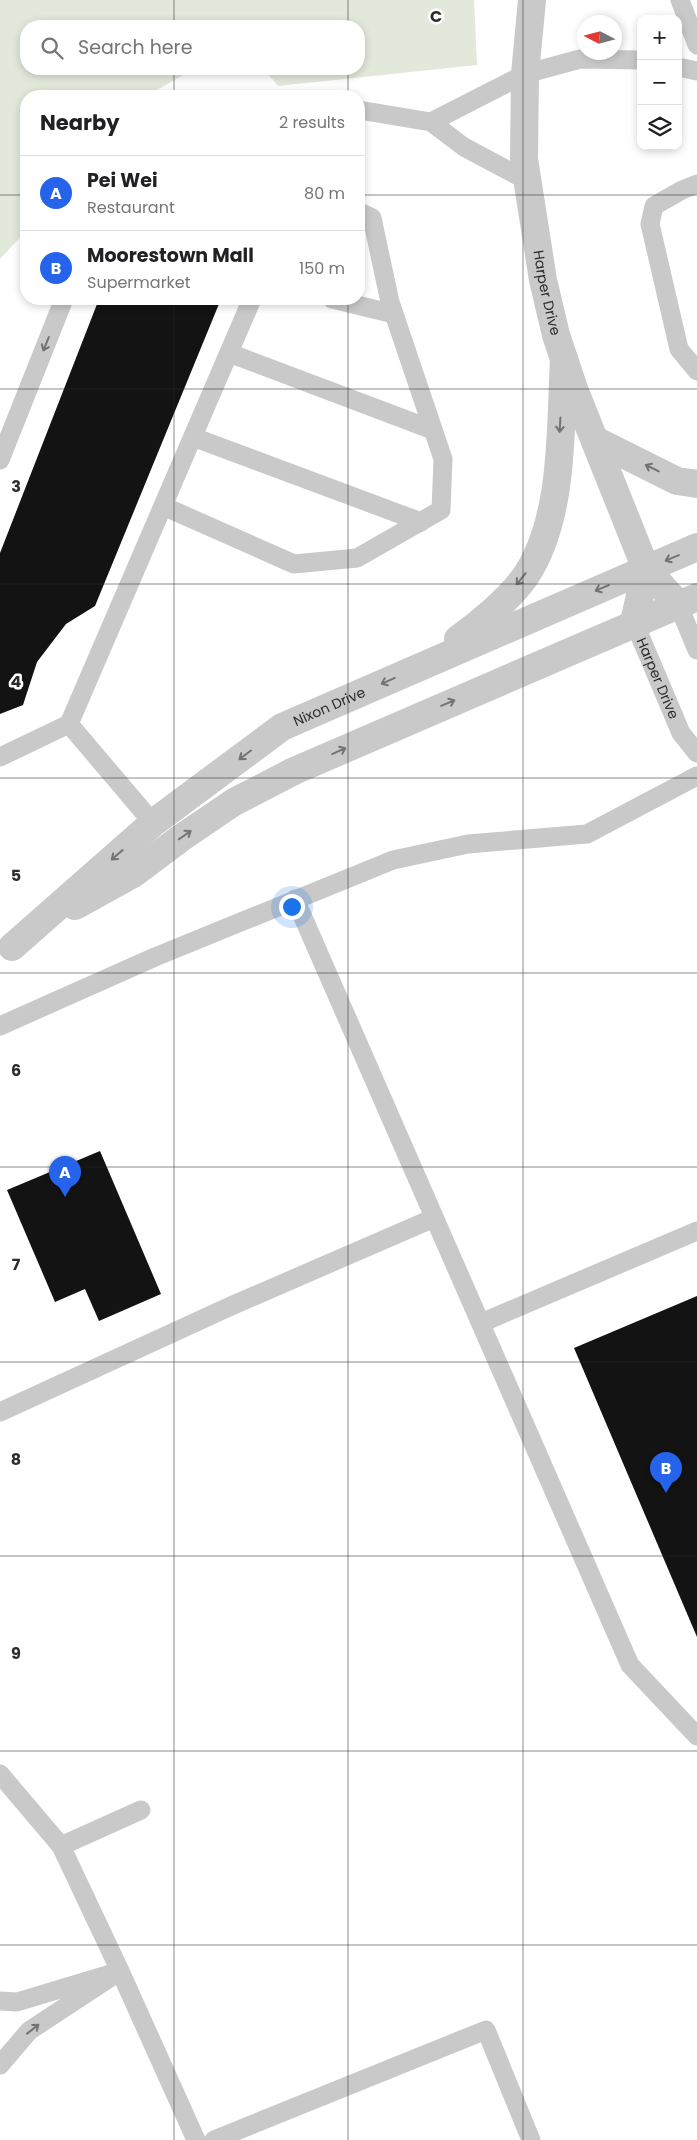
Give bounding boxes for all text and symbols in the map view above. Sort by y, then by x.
text: C [430,5,442,28]
north arrow [577,15,622,60]
map controls [637,15,682,150]
button: + [637,15,682,60]
search box [20,20,365,75]
icon: search [38,34,66,62]
text: Search here [78,34,192,61]
button: − [637,60,682,105]
button: layers [637,105,682,150]
text: Nearby [40,108,120,137]
text: 2 results [279,111,345,134]
text: Pei Wei [87,167,158,194]
text: A [50,182,62,205]
text: 80 m [304,182,345,205]
text: Restaurant [87,196,175,219]
text: Moorestown Mall [87,242,254,269]
street label: Harper Drive [528,249,566,338]
text: B [51,257,61,280]
text: 150 m [299,257,345,280]
text: Supermarket [87,271,191,294]
one-way arrow [41,336,50,351]
one-way arrow [556,416,565,432]
one-way arrow [644,463,659,473]
text: 3 [11,475,21,498]
one-way arrow [665,554,680,563]
one-way arrow [516,573,527,586]
one-way arrow [594,585,609,594]
street label: Harper Drive [632,634,684,722]
text: 4 [11,670,22,693]
one-way arrow [381,676,396,686]
street label: Nixon Drive [290,682,369,731]
one-way arrow [440,698,455,707]
one-way arrow [331,745,346,755]
one-way arrow [238,750,252,760]
one-way arrow [178,830,192,840]
one-way arrow [110,849,123,861]
text: 5 [11,864,21,887]
your location [279,894,305,920]
text: 6 [11,1059,21,1082]
pin: A [49,1156,81,1197]
text: 7 [12,1253,21,1276]
text: 8 [11,1448,21,1471]
pin: B [650,1452,682,1493]
text: 9 [11,1642,21,1665]
one-way arrow [26,2024,39,2035]

